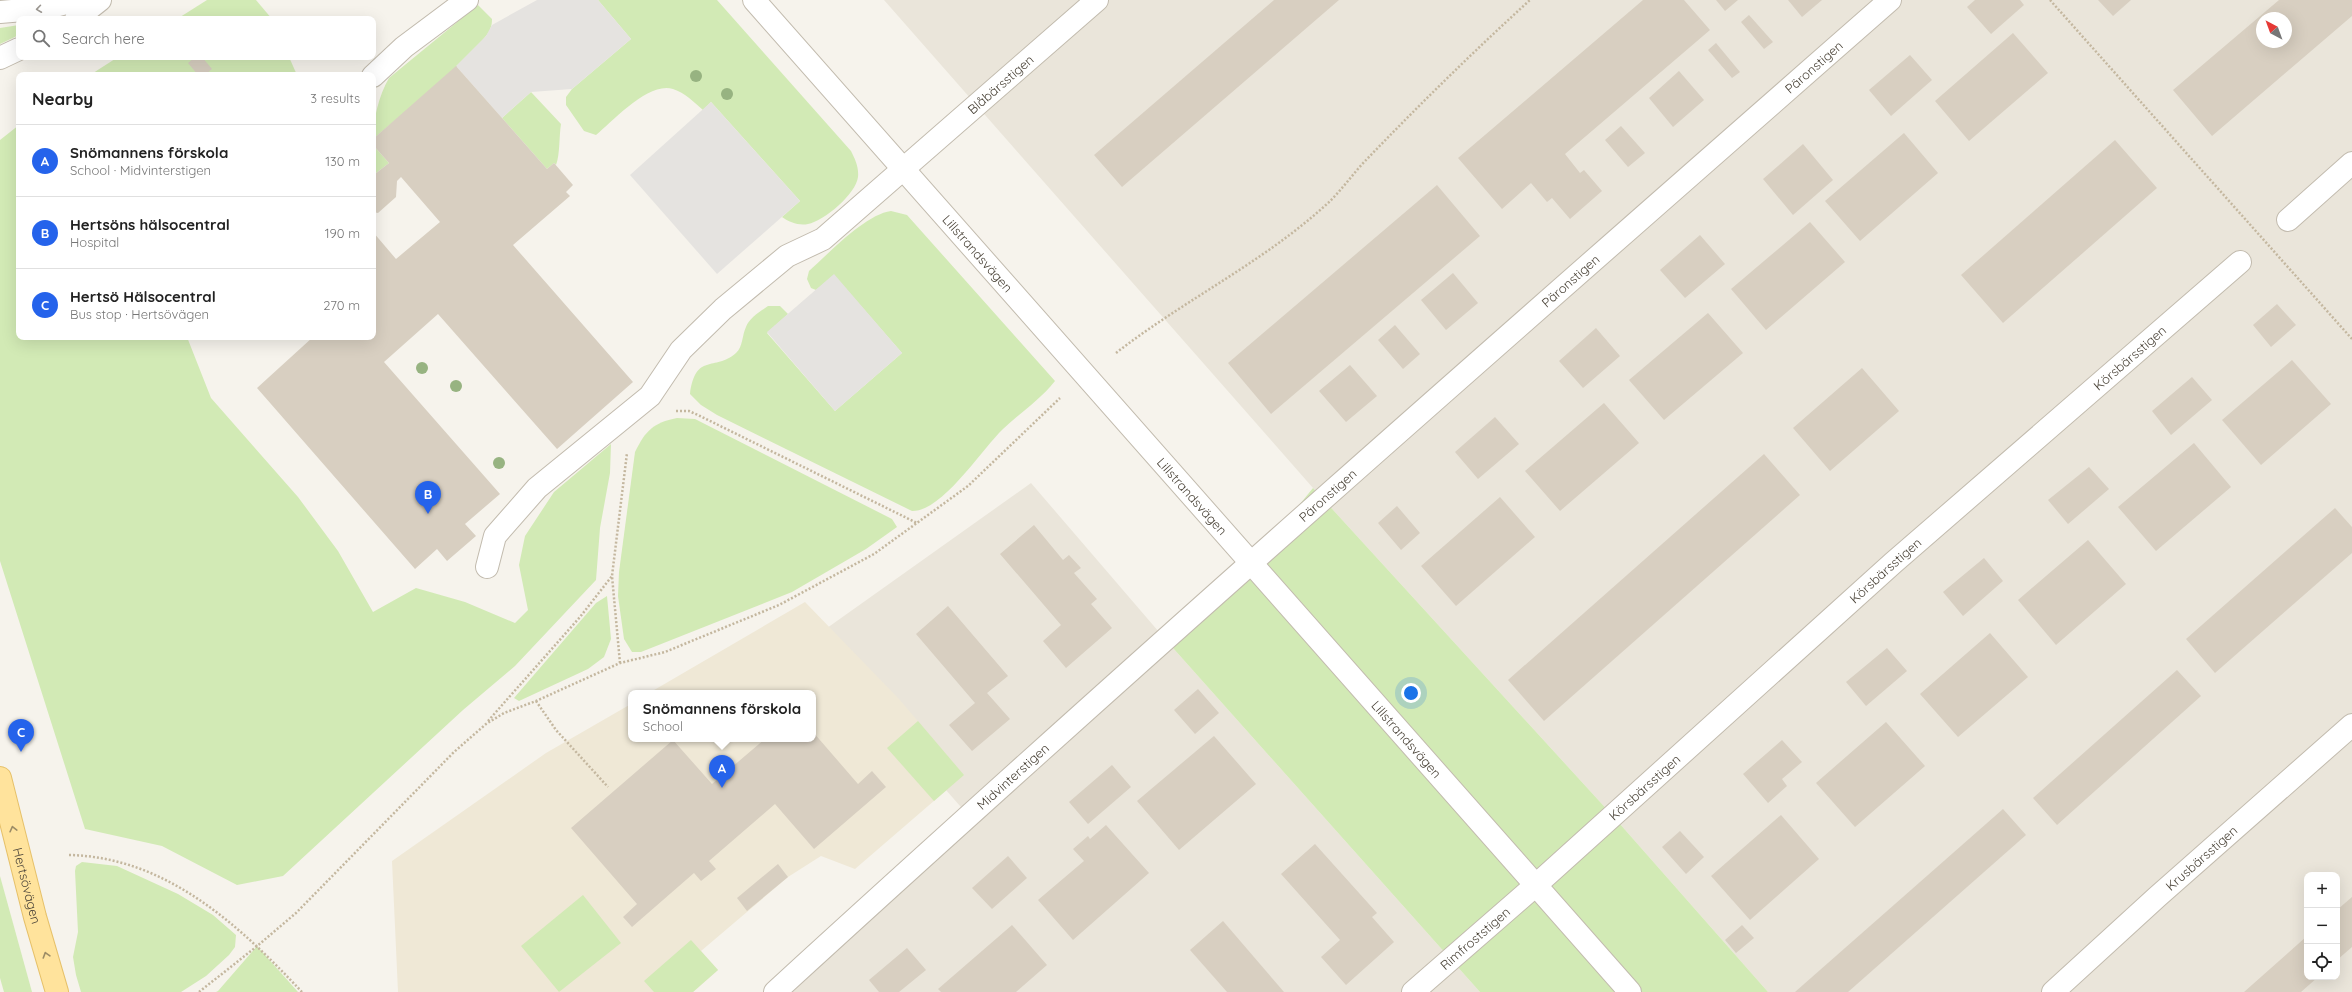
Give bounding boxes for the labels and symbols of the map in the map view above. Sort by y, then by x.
one-way arrow [36,4,42,13]
north arrow [2256,12,2292,48]
street label: Päronstigen [1781,37,1846,97]
street label: Blåbärsstigen [964,51,1037,117]
street label: Lillstrandsvägen [939,211,1016,295]
street label: Päronstigen [1538,251,1603,310]
street label: Körsbärsstigen [2090,322,2169,394]
street label: Lillstrandsvägen [1154,454,1231,538]
street label: Päronstigen [1295,465,1360,525]
pin: B [415,481,441,514]
street label: Körsbärsstigen [1846,534,1924,607]
your location [1401,683,1421,703]
street label: Lillstrandsvägen [1368,697,1445,781]
pin: C [8,719,34,752]
street label: Midvinterstigen [973,740,1052,813]
street label: Körsbärsstigen [1605,751,1683,824]
pin: A [709,755,735,788]
street label: Krusbärsstigen [2162,822,2240,894]
one-way arrow [9,826,18,833]
street label: Hertsövägen [10,846,45,926]
street label: Rimfroststigen [1437,903,1513,973]
one-way arrow [42,951,51,958]

